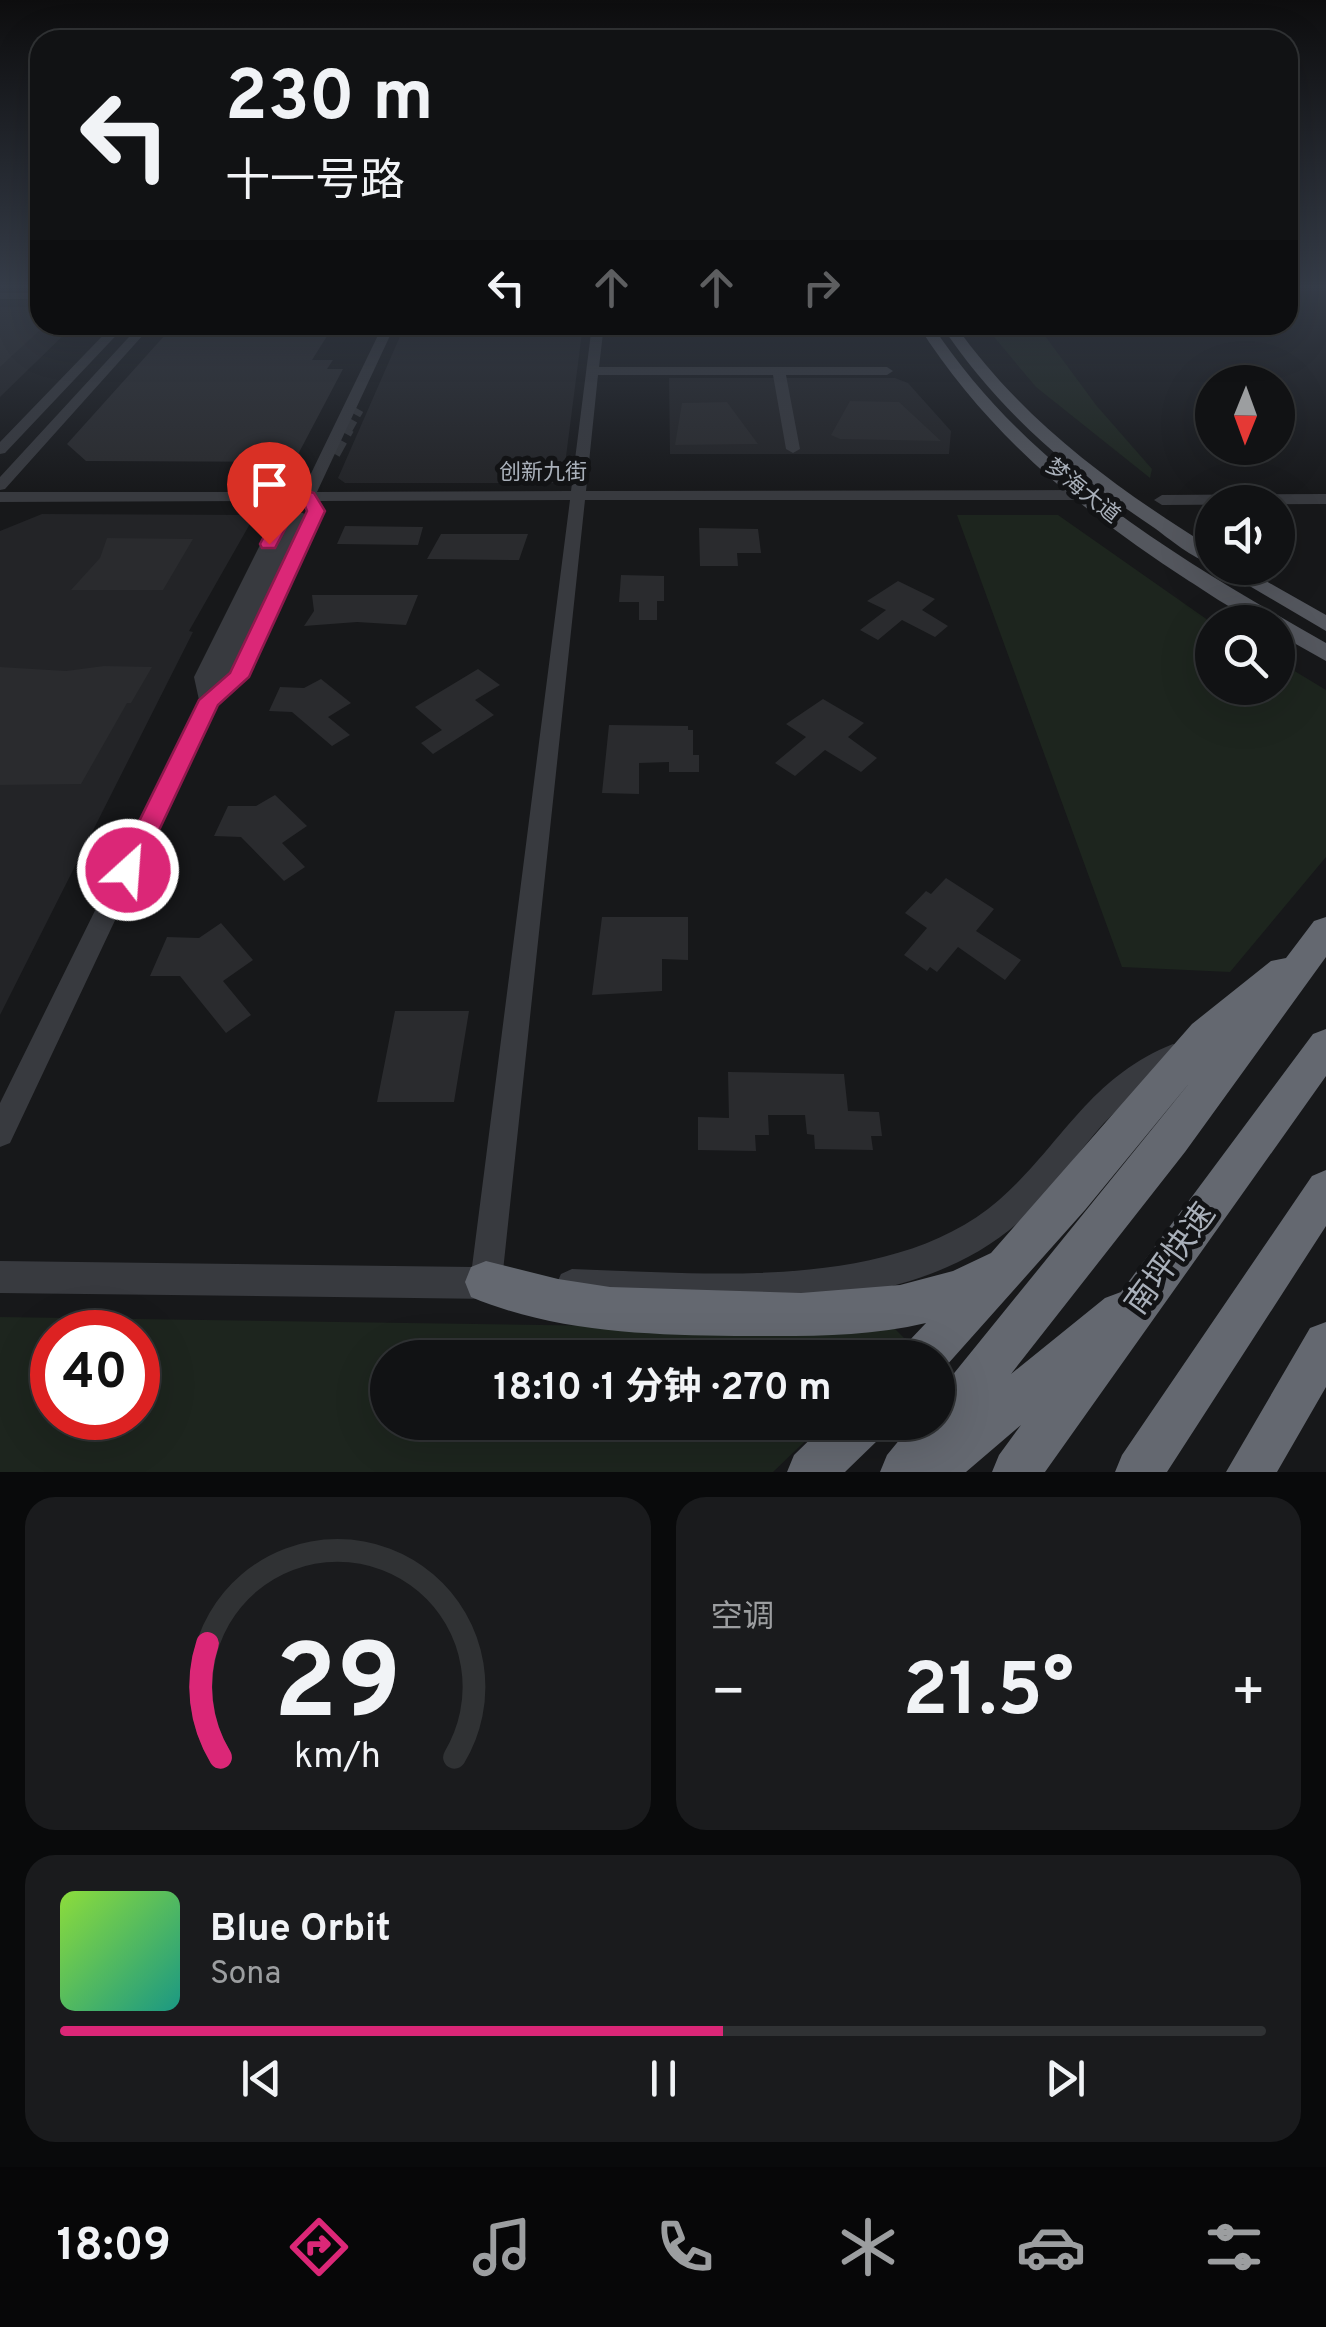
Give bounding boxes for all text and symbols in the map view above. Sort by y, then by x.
text: 230 m [225,56,434,145]
icon: left [60,70,190,200]
text: 十一号路 [225,155,405,212]
icon: left [479,260,534,315]
icon: ahead [584,260,639,315]
icon: ahead [689,260,744,315]
icon: right [794,260,849,315]
north arrow [1195,365,1295,465]
map controls [1195,365,1295,705]
pin [227,442,312,545]
street label: 梦海大道 [1039,454,1125,530]
icon: arrive [242,457,297,512]
street label: 创新九街 [499,460,587,487]
button: sound [1195,485,1295,585]
button: search [1195,605,1295,705]
position arrow [76,818,180,922]
street label: 南坪快速 [1118,1196,1226,1324]
speed limit sign: 40 [30,1310,160,1440]
text: 18:10 · 1 分钟 · 270 m [493,1365,832,1414]
text: 空调 [711,1599,775,1639]
text: 29 [274,1623,402,1755]
text: 21.5° [903,1647,1074,1742]
text: − [711,1660,746,1730]
text: + [1231,1660,1266,1730]
text: km/h [294,1735,381,1781]
text: Blue Orbit [210,1906,391,1955]
text: Sona [210,1955,281,1995]
icon: previous [234,2051,289,2106]
icon: pause [636,2051,691,2106]
icon: next [1038,2051,1093,2106]
icon: directions [284,2212,354,2282]
icon: music [467,2212,537,2282]
icon: phone [650,2212,720,2282]
icon: climate [833,2212,903,2282]
icon: car [1016,2212,1086,2282]
icon: filters [1199,2212,1269,2282]
text: 18:09 [57,2219,171,2276]

